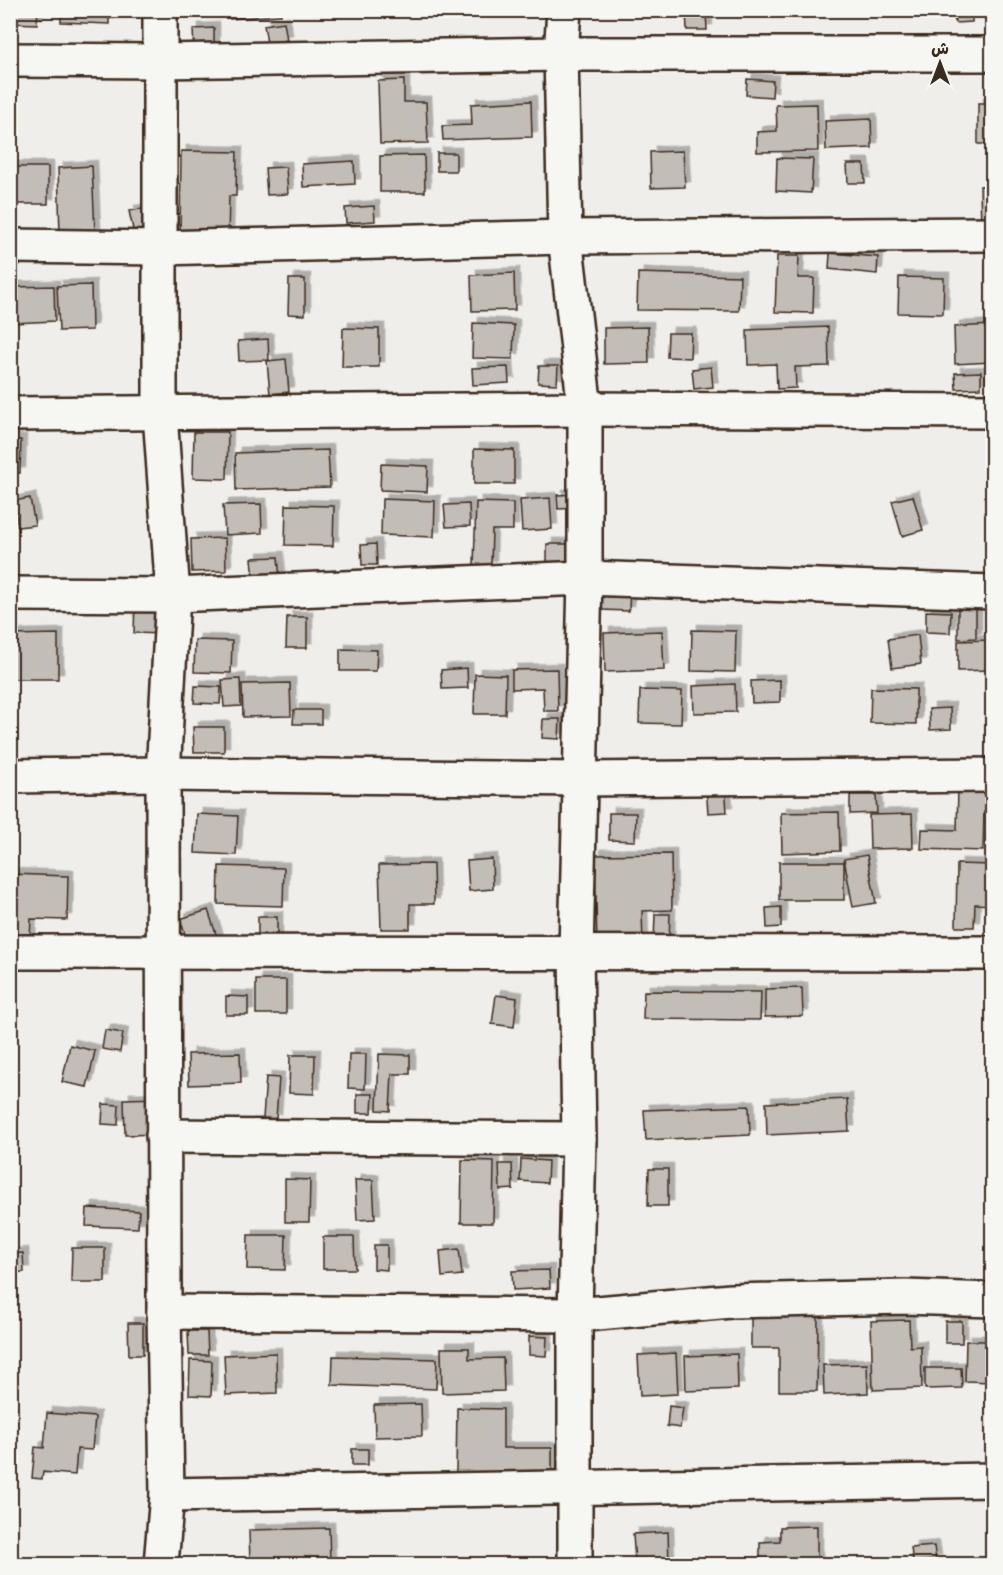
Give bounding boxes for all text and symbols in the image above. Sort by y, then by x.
north arrow [910,33,970,93]
text: ش [931,38,949,60]

